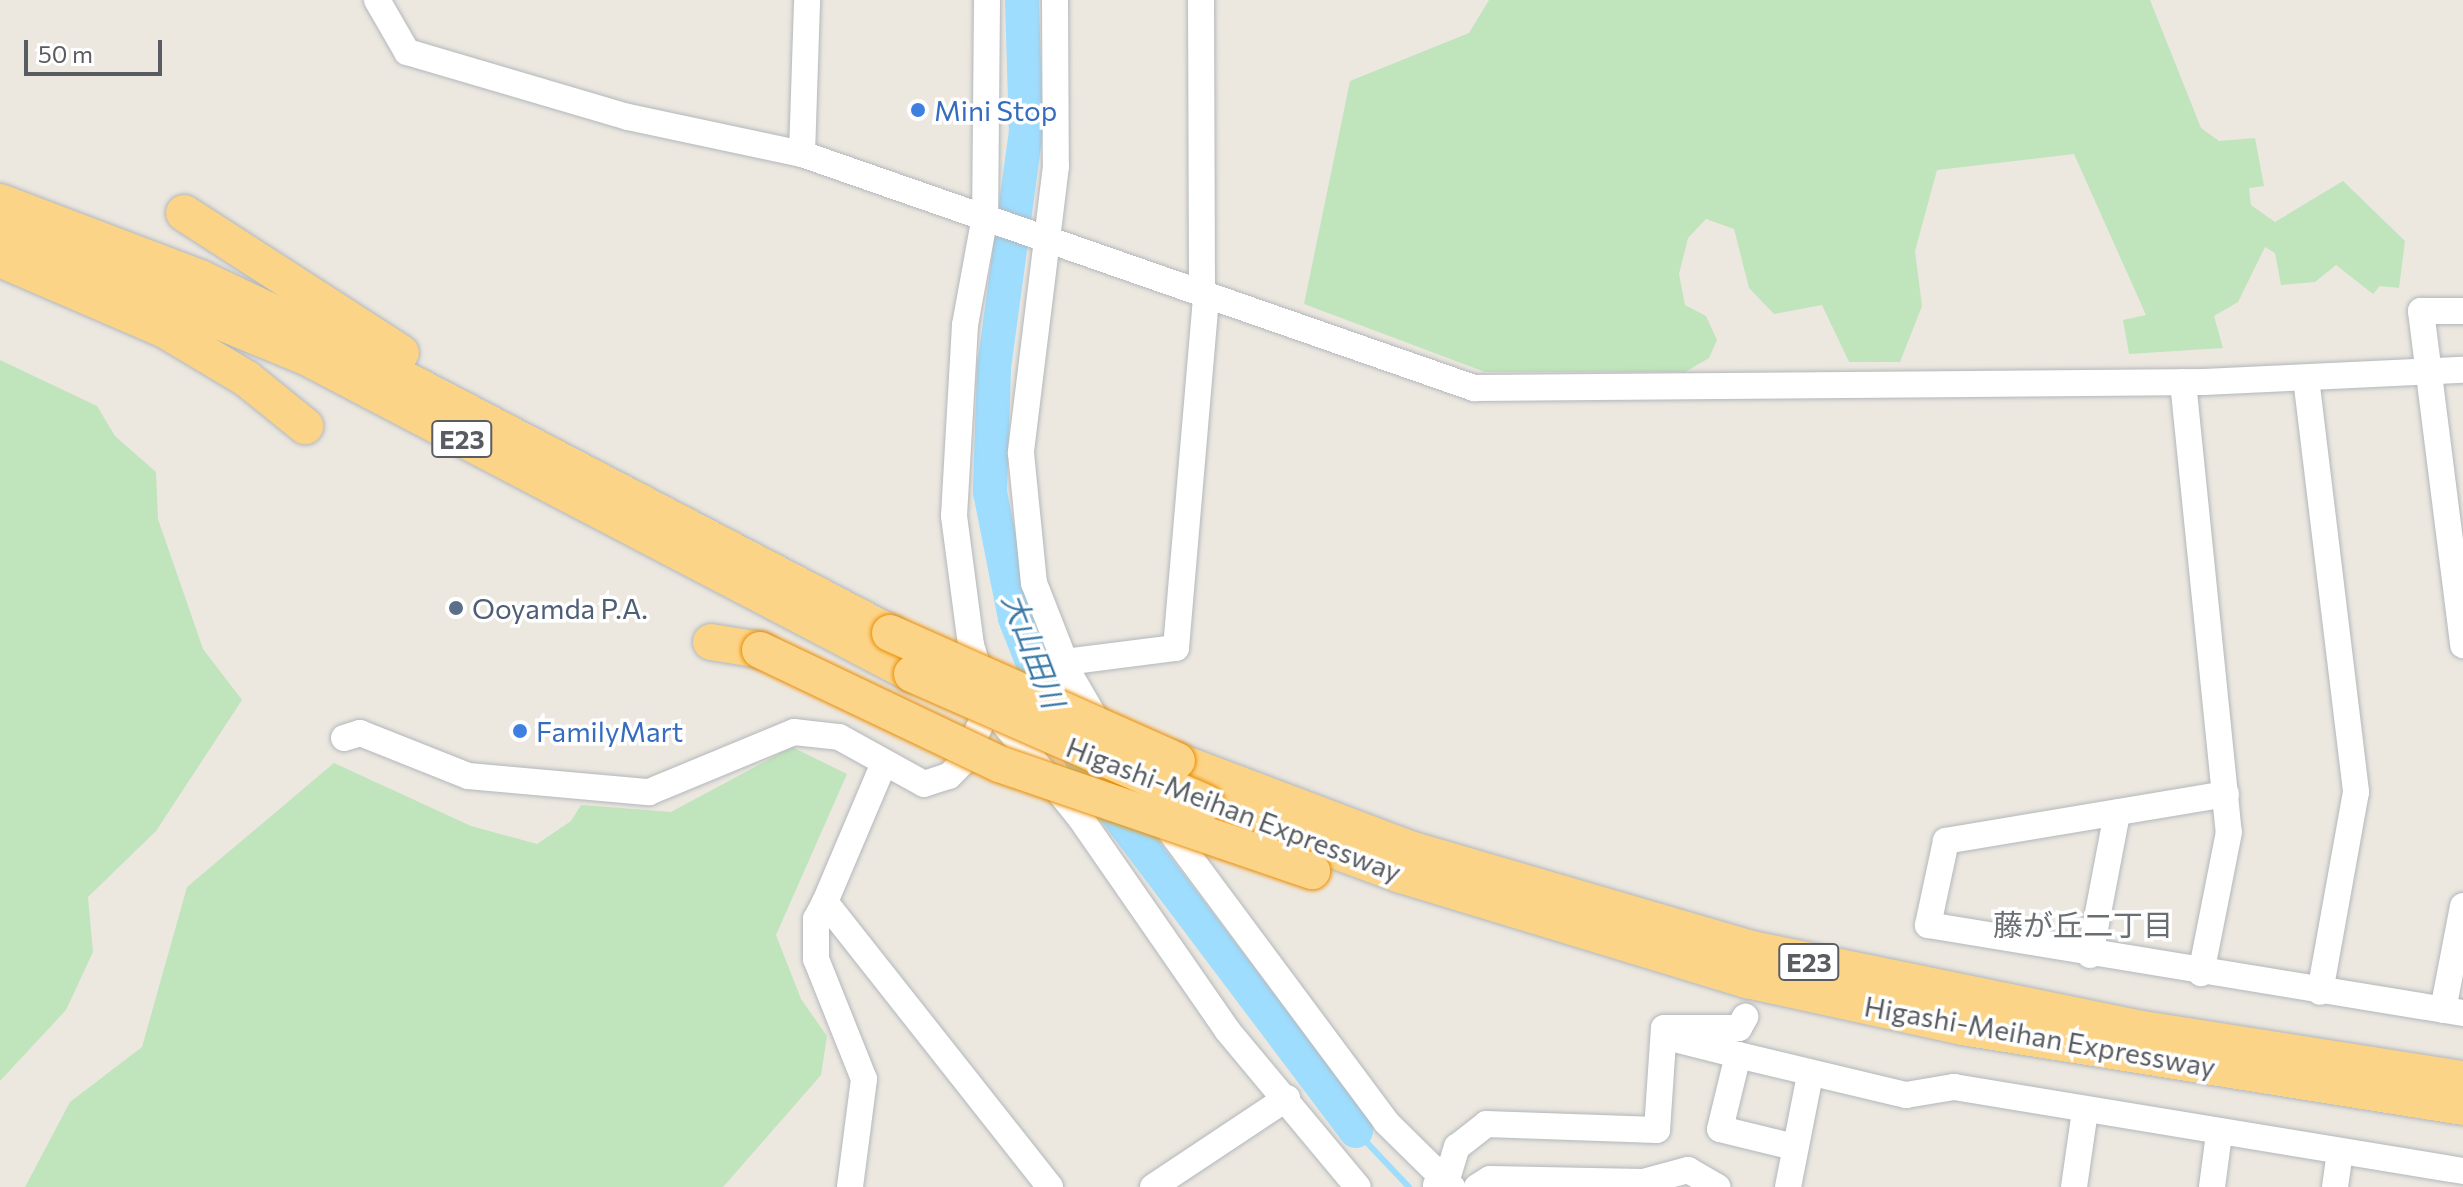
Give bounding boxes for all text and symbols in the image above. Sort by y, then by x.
scale bar [28,24,166,74]
text: 50 m [38,39,93,68]
place label: Mini Stop [934,93,1057,127]
marker: Mini Stop [909,101,927,119]
road number: E23 [430,417,494,461]
water label: 大山田川 [996,588,1072,712]
place label: Ooyamda P.A. [472,591,648,625]
marker: Ooyamda P.A. [447,599,465,617]
place label: FamilyMart [536,714,683,748]
marker: FamilyMart [511,722,529,740]
street label: Higashi-Meihan Expressway [1062,730,1406,888]
district label: 藤が丘二丁目 [1993,906,2173,942]
road number: E23 [1777,940,1841,984]
street label: Higashi-Meihan Expressway [1862,989,2218,1083]

